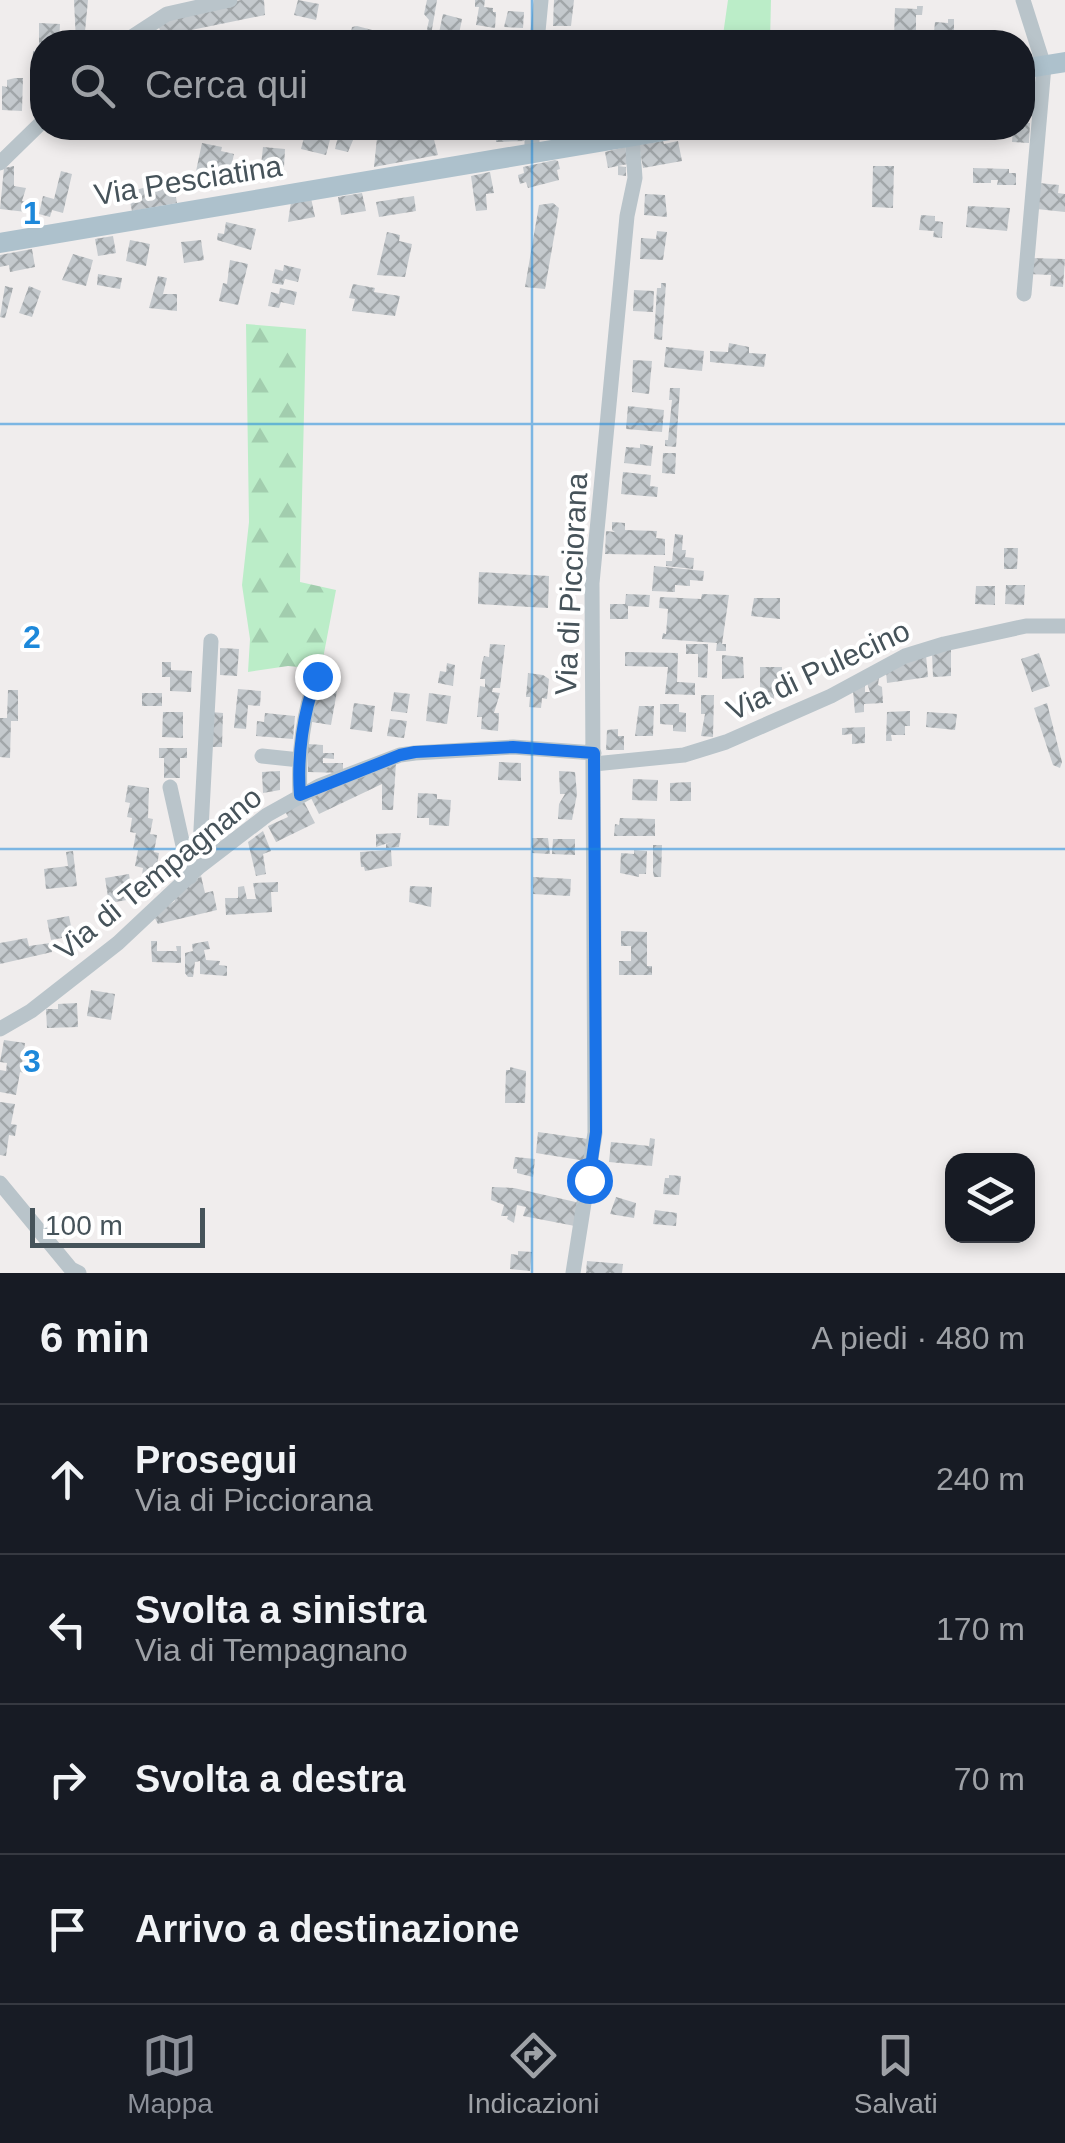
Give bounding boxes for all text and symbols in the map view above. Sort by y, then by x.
search box [30,30,1035,140]
icon: search [65,58,120,113]
text: Cerca qui [145,64,308,106]
street label: Via Pesciatina [92,149,285,211]
text: 1 [23,195,41,231]
street label: Via di Picciorana [549,472,593,696]
street label: Via di Pulecino [721,613,915,727]
text: 2 [23,619,41,655]
route end [295,654,341,700]
street label: Via di Tempagnano [48,780,268,966]
text: 3 [23,1043,41,1079]
map controls [945,1153,1035,1243]
button: layers [945,1153,1035,1243]
route start [567,1158,613,1204]
scale bar [30,1203,205,1248]
text: 100 m [45,1210,123,1241]
text: 6 min [40,1314,150,1361]
text: A piedi · 480 m [812,1320,1025,1356]
text: Prosegui [135,1439,298,1481]
icon: ahead [40,1452,95,1507]
text: 240 m [936,1461,1025,1497]
text: Via di Picciorana [135,1482,373,1518]
text: Svolta a sinistra [135,1589,426,1631]
icon: left [40,1602,95,1657]
text: 170 m [936,1611,1025,1647]
text: Via di Tempagnano [135,1632,408,1668]
icon: right [40,1752,95,1807]
text: Svolta a destra [135,1758,405,1800]
text: 70 m [954,1761,1025,1797]
icon: arrive [40,1902,95,1957]
text: Arrivo a destinazione [135,1908,519,1950]
tab: Mappa [127,2028,213,2120]
tab: Indicazioni [467,2028,599,2120]
tab: Salvati [854,2028,938,2120]

